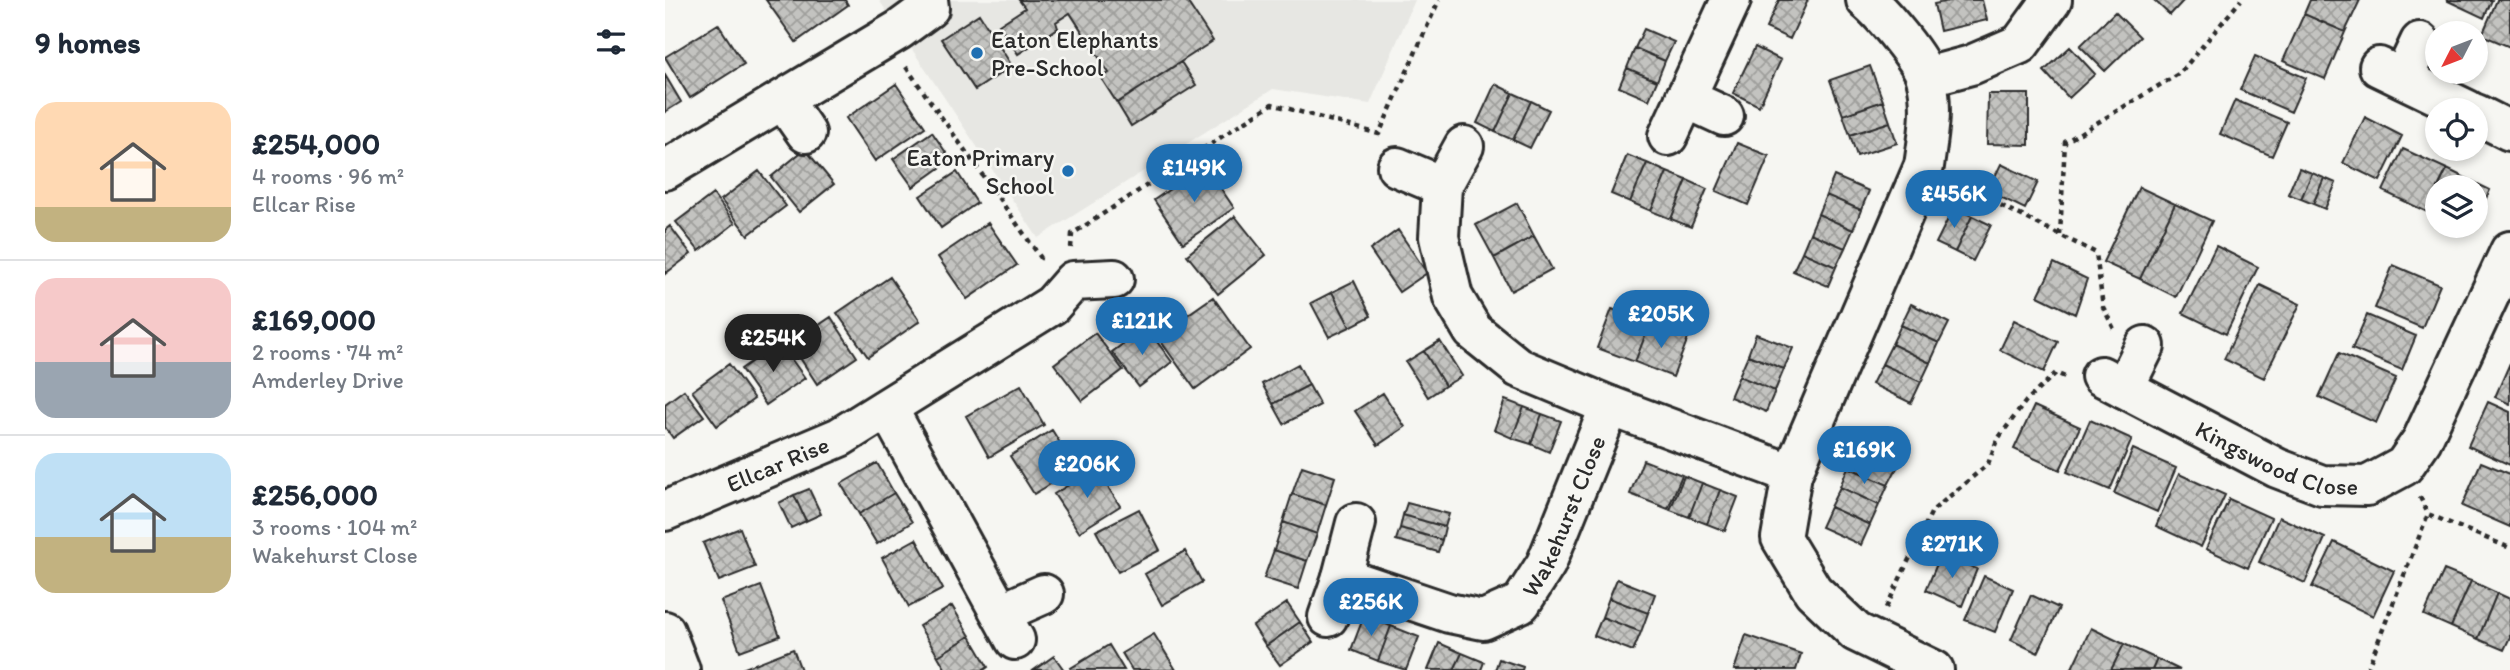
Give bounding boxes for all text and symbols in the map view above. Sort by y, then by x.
north arrow [2425,21,2489,84]
map controls [2425,21,2488,238]
icon: filters [592,23,630,61]
text: 9 homes [35,24,141,61]
place label: Eaton Elephants Pre-School [991,25,1159,82]
marker: Eaton Elephants Pre-School [969,45,985,61]
button: locate [2425,98,2488,161]
text: £254,000 [252,125,380,162]
icon: home [91,130,175,214]
place label: Eaton Primary School [907,143,1055,200]
pin: £149K [1145,144,1243,204]
text: £149K [1162,153,1226,181]
text: 4 rooms · 96 m² [252,162,404,190]
marker: Eaton Primary School [1060,163,1076,179]
pin: £456K [1905,170,2003,230]
button: layers [2425,175,2488,238]
text: £456K [1921,179,1987,207]
text: Ellcar Rise [252,190,356,218]
pin: £205K [1612,290,1710,350]
pin: £121K [1093,298,1191,357]
text: £205K [1628,299,1694,327]
text: £169,000 [252,301,376,338]
icon: home [91,306,175,390]
text: £121K [1112,306,1172,334]
pin: £254K [724,314,822,374]
text: £254K [741,323,806,351]
text: 2 rooms · 74 m² [252,338,404,366]
text: Amderley Drive [252,366,404,394]
street label: Kingswood Close [2191,414,2358,500]
pin: £169K [1815,426,1913,486]
street label: Ellcar Rise [722,429,833,498]
street label: Wakehurst Close [1515,431,1611,602]
text: £169K [1833,435,1895,463]
pin: £206K [1038,440,1136,500]
text: £206K [1054,449,1120,477]
text: £256,000 [252,476,378,513]
icon: home [91,481,175,565]
text: 3 rooms · 104 m² [252,513,417,541]
pin: £271K [1903,520,2001,580]
text: £271K [1921,529,1983,557]
text: Wakehurst Close [252,541,418,569]
pin: £256K [1322,578,1420,638]
text: £256K [1339,587,1403,615]

